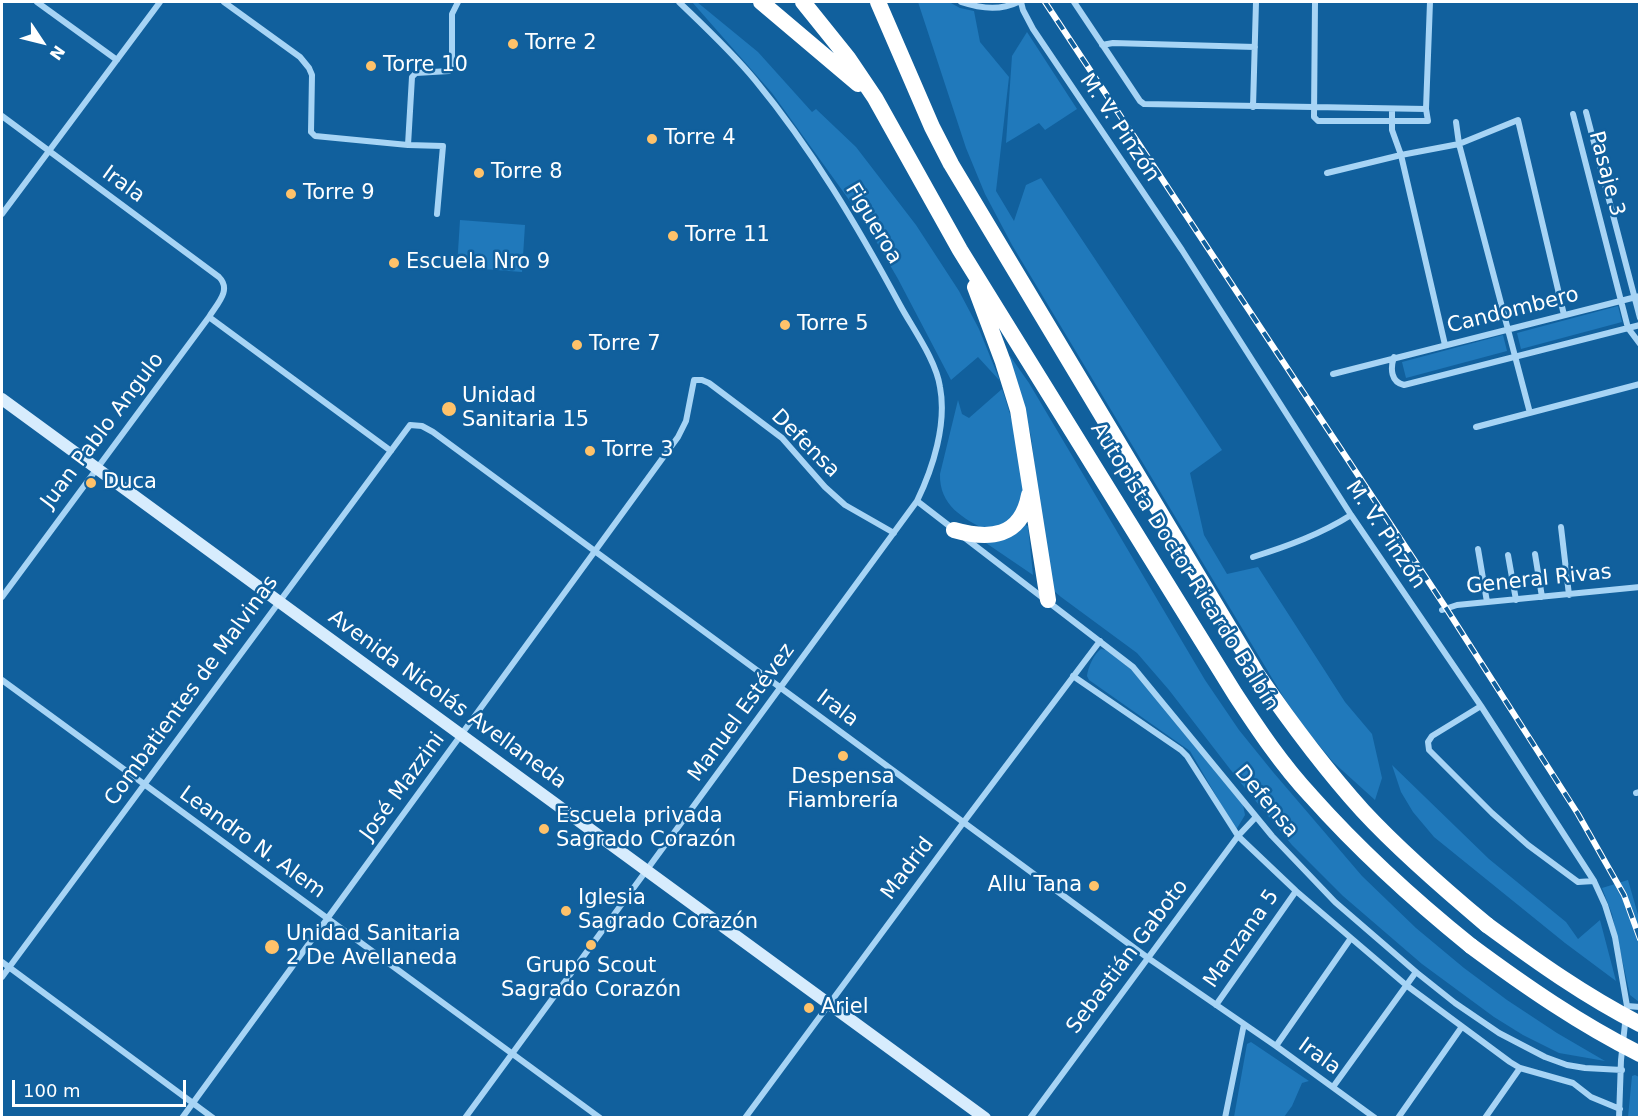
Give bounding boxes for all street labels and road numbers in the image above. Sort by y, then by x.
street label: M. V. Pinzón [1074,69,1164,187]
street label: Pasaje 3 [1583,129,1629,219]
street label: Irala [97,161,149,209]
street label: Figueroa [839,179,907,269]
street label: Candombero [1445,282,1581,340]
street label: Juan Pablo Angulo [36,348,170,514]
street label: Defensa [766,405,844,483]
street label: Autopista Doctor Ricardo Balbín [1085,418,1283,716]
street label: M. V. Pinzón [1340,476,1430,594]
street label: General Rivas [1465,560,1613,600]
street label: Combatientes de Malvinas [100,571,284,811]
street label: Avenida Nicolás Avellaneda [323,605,571,795]
street label: Manuel Estévez [683,639,801,787]
street label: Irala [811,685,863,733]
street label: José Mazzini [355,728,451,846]
street label: Defensa [1229,761,1303,843]
street label: Leandro N. Alem [174,782,330,904]
street label: Madrid [876,833,940,905]
street label: Sebastián Gaboto [1062,875,1194,1039]
street label: Manzana 5 [1199,885,1285,993]
street label: Irala [1293,1033,1345,1081]

